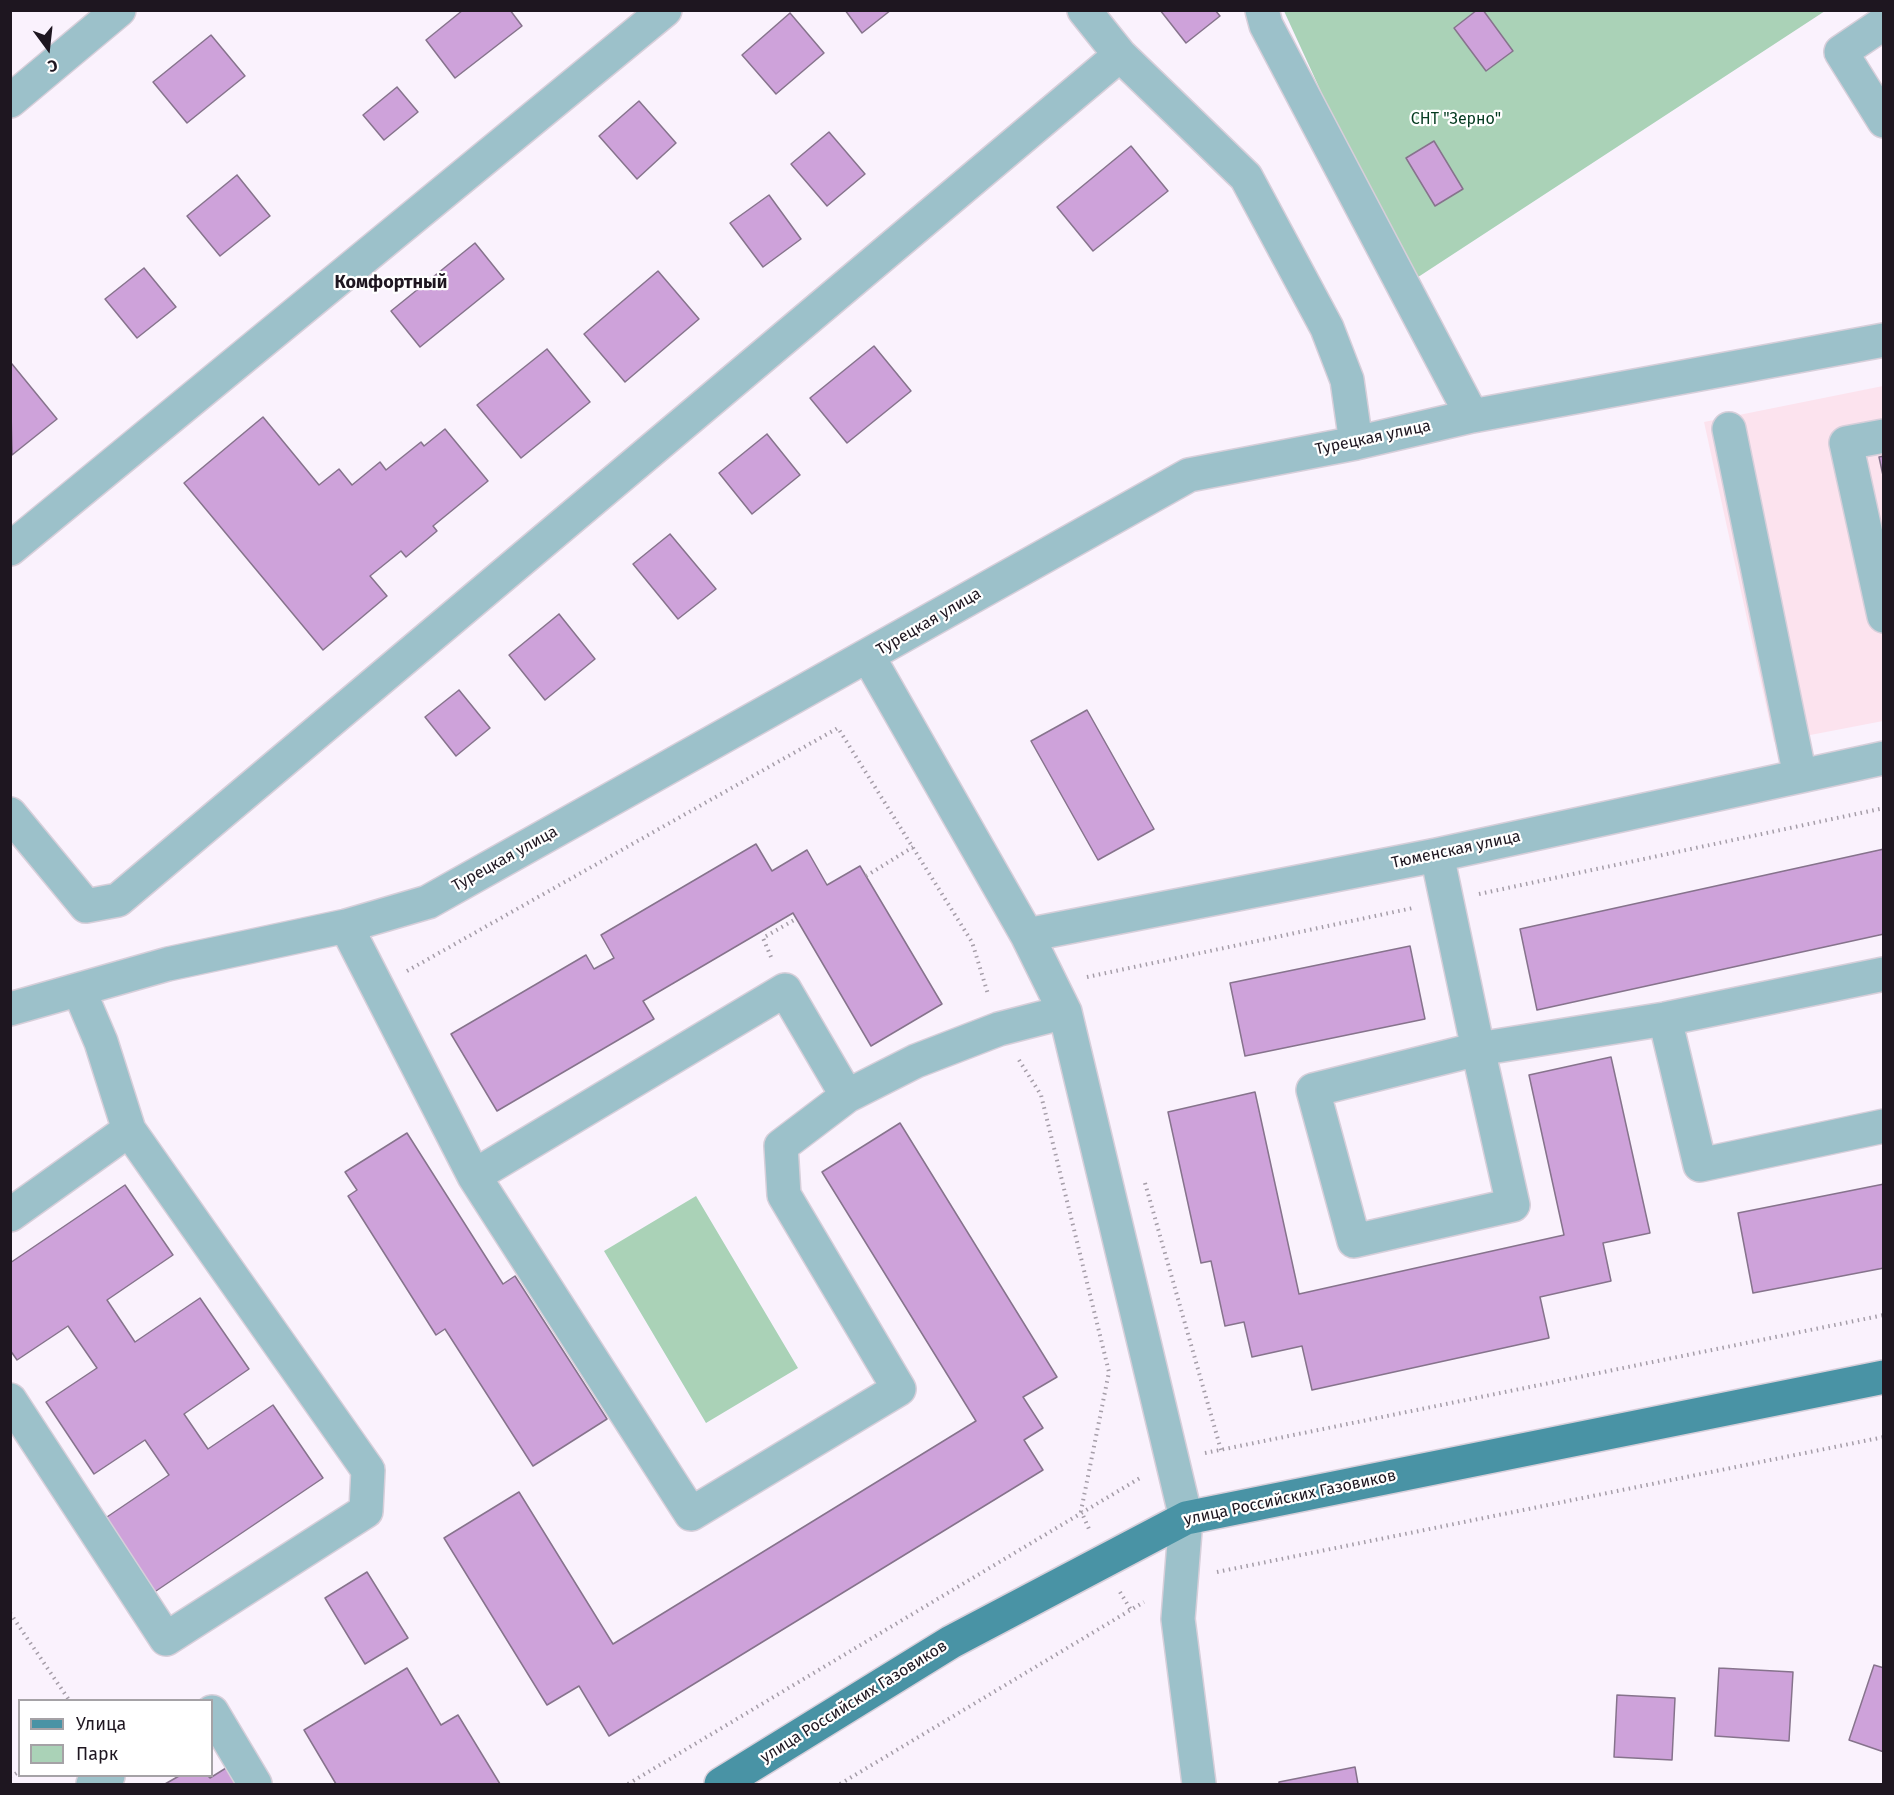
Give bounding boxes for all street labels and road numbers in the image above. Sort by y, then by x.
street label: Турецкая улица [1314,416,1432,460]
street label: Турецкая улица [873,584,985,660]
street label: Турецкая улица [449,822,561,896]
street label: Тюменская улица [1390,827,1522,873]
street label: улица Российских Газовиков [1182,1466,1398,1530]
street label: улица Российских Газовиков [757,1637,951,1767]

